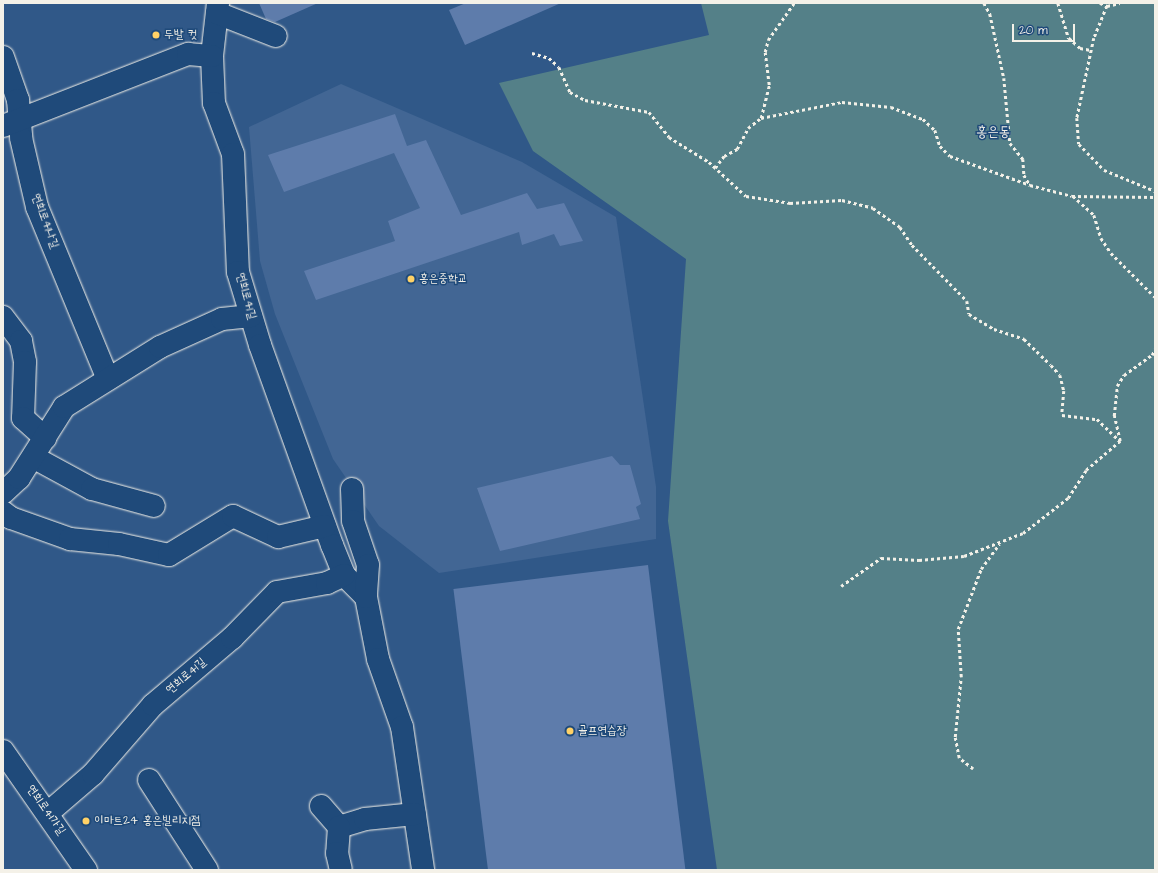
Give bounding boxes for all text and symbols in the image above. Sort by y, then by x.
scale bar [1014,16,1077,42]
text: 20 m [1019,22,1048,39]
place label: 두발 컷 [164,28,198,42]
marker: 두발 컷 [151,30,161,40]
district label: 홍은동 [976,124,1010,140]
street label: 연희로41나길 [28,191,62,251]
street label: 연희로41길 [233,271,259,321]
place label: 홍은중학교 [419,272,467,286]
marker: 홍은중학교 [406,274,416,284]
street label: 연희로41길 [163,655,209,697]
place label: 골프연습장 [578,724,626,738]
marker: 골프연습장 [565,726,575,736]
street label: 연희로41가길 [23,782,69,838]
place label: 이마트24 홍은빌리지점 [94,814,201,828]
marker: 이마트24 홍은빌리지점 [81,816,91,826]

